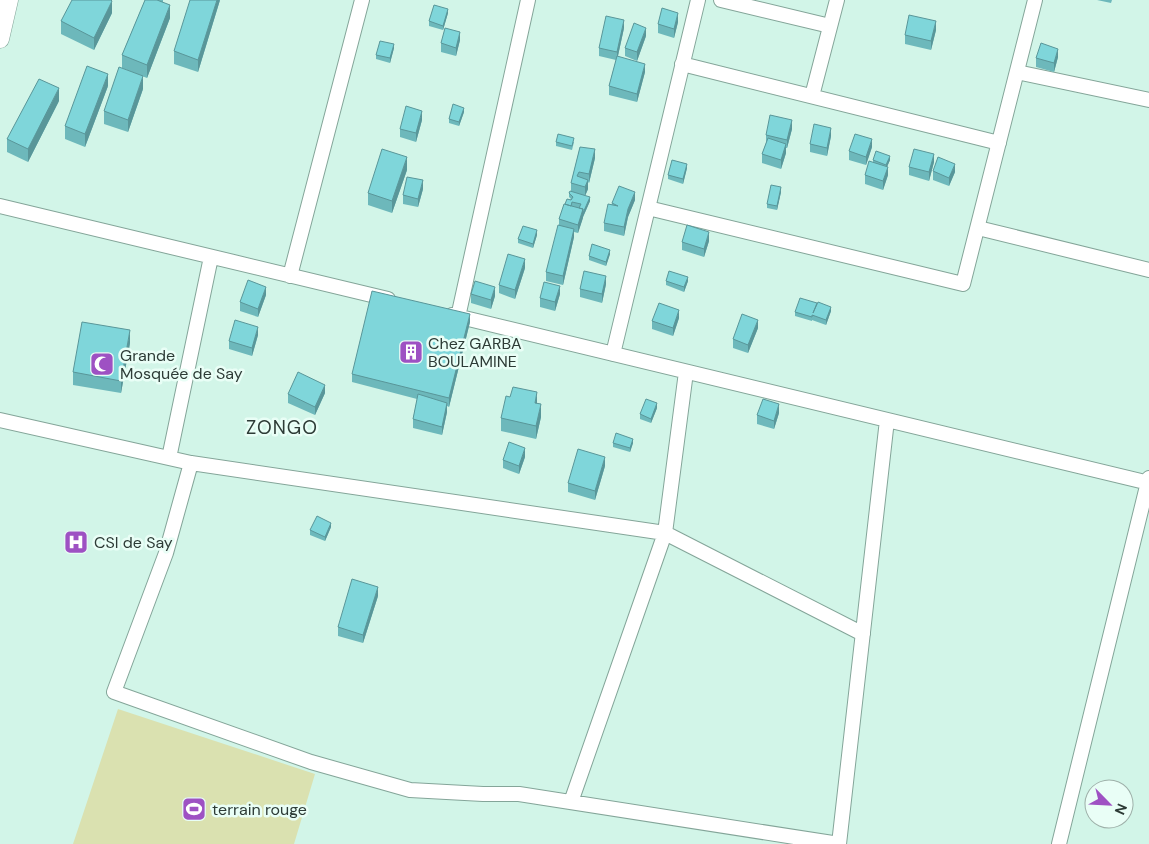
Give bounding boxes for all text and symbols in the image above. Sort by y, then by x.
place label: Chez GARBA BOULAMINE [428,333,522,372]
building icon: Chez GARBA BOULAMINE [398,339,424,365]
place label: Grande Mosquée de Say [120,345,243,384]
mosque icon: Grande Mosquée de Say [89,351,115,377]
district label: ZONGO [246,415,318,440]
hospital icon: CSI de Say [63,529,89,555]
place label: CSI de Say [94,532,173,553]
north arrow [1084,779,1134,829]
sports icon: terrain rouge [181,796,207,822]
place label: terrain rouge [212,799,307,820]
text: N [1111,801,1131,818]

